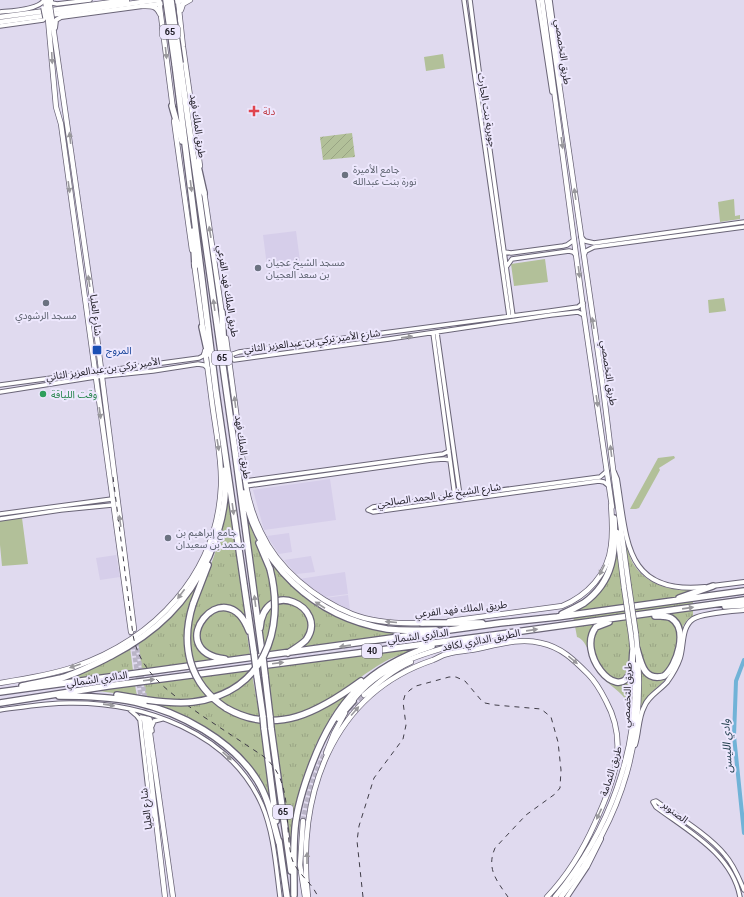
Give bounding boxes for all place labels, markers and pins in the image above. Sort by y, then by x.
marker: دلة [248,105,260,117]
place label: دلة [263,106,275,117]
place label: جامع الأميرة نورة بنت عبدالله [353,164,417,188]
marker: جامع الأميرة نورة بنت عبدالله [340,170,350,180]
place label: مسجد الشيخ عجيان بن سعد العجيان [266,257,345,280]
marker: مسجد الشيخ عجيان بن سعد العجيان [253,263,263,273]
marker: مسجد الرشودي [41,298,51,308]
place label: مسجد الرشودي [15,310,77,323]
marker: المروج [91,344,103,356]
place label: المروج [106,345,132,358]
marker: وقت اللياقة [38,389,48,399]
place label: وقت اللياقة [51,389,97,401]
place label: جامع إبراهيم بن محمد بن سعيدان [176,527,245,550]
marker: جامع إبراهيم بن محمد بن سعيدان [163,533,173,543]

